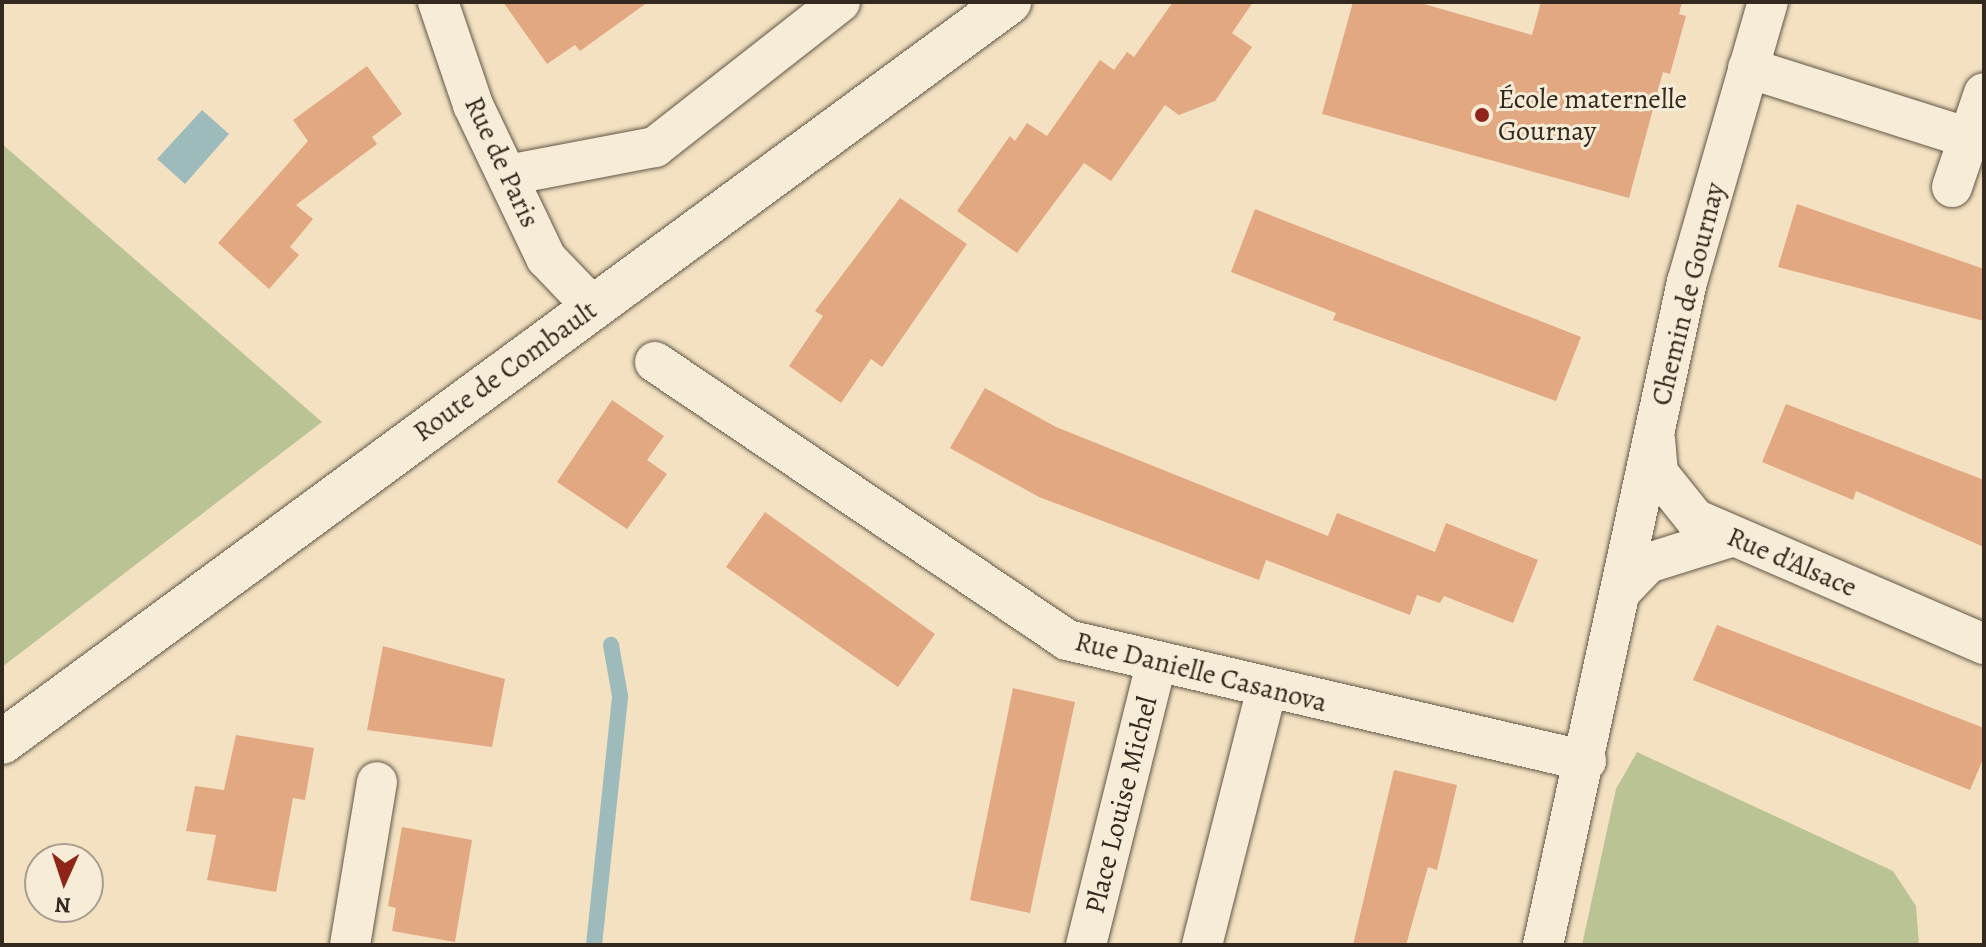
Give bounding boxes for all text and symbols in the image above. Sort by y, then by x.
place label: École maternelle Gournay [1498,82,1687,148]
street label: Rue de Paris [457,91,547,233]
marker: École maternelle Gournay [1473,106,1491,124]
street label: Chemin de Gournay [1644,179,1732,409]
street label: Route de Combault [407,293,603,449]
street label: Rue d'Alsace [1722,520,1862,604]
street label: Rue Danielle Casanova [1071,624,1331,720]
street label: Place Louise Michel [1078,693,1164,917]
north arrow [24,843,104,923]
text: N [54,890,72,920]

